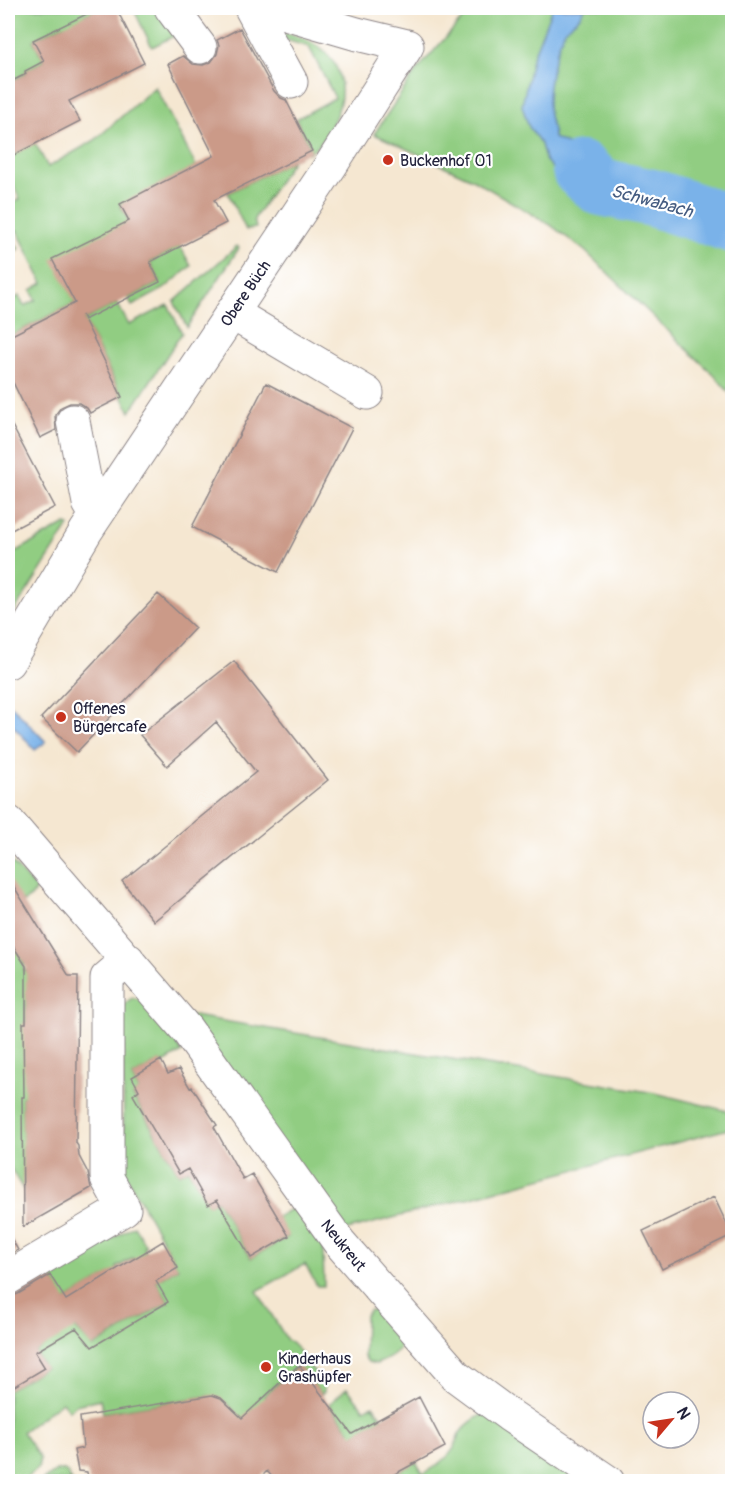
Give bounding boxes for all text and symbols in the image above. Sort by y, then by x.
place label: Buckenhof 01 [400,151,492,171]
marker: Buckenhof 01 [381,153,395,167]
water label: Schwabach [609,180,697,224]
street label: Obere Büch [216,257,275,331]
place label: Offenes Bürgercafe [73,699,147,737]
marker: Offenes Bürgercafe [54,710,68,724]
street label: Neukreut [316,1216,371,1276]
place label: Kinderhaus Grashüpfer [278,1349,352,1387]
marker: Kinderhaus Grashüpfer [259,1360,273,1374]
north arrow [641,1390,701,1450]
text: N [672,1404,695,1423]

